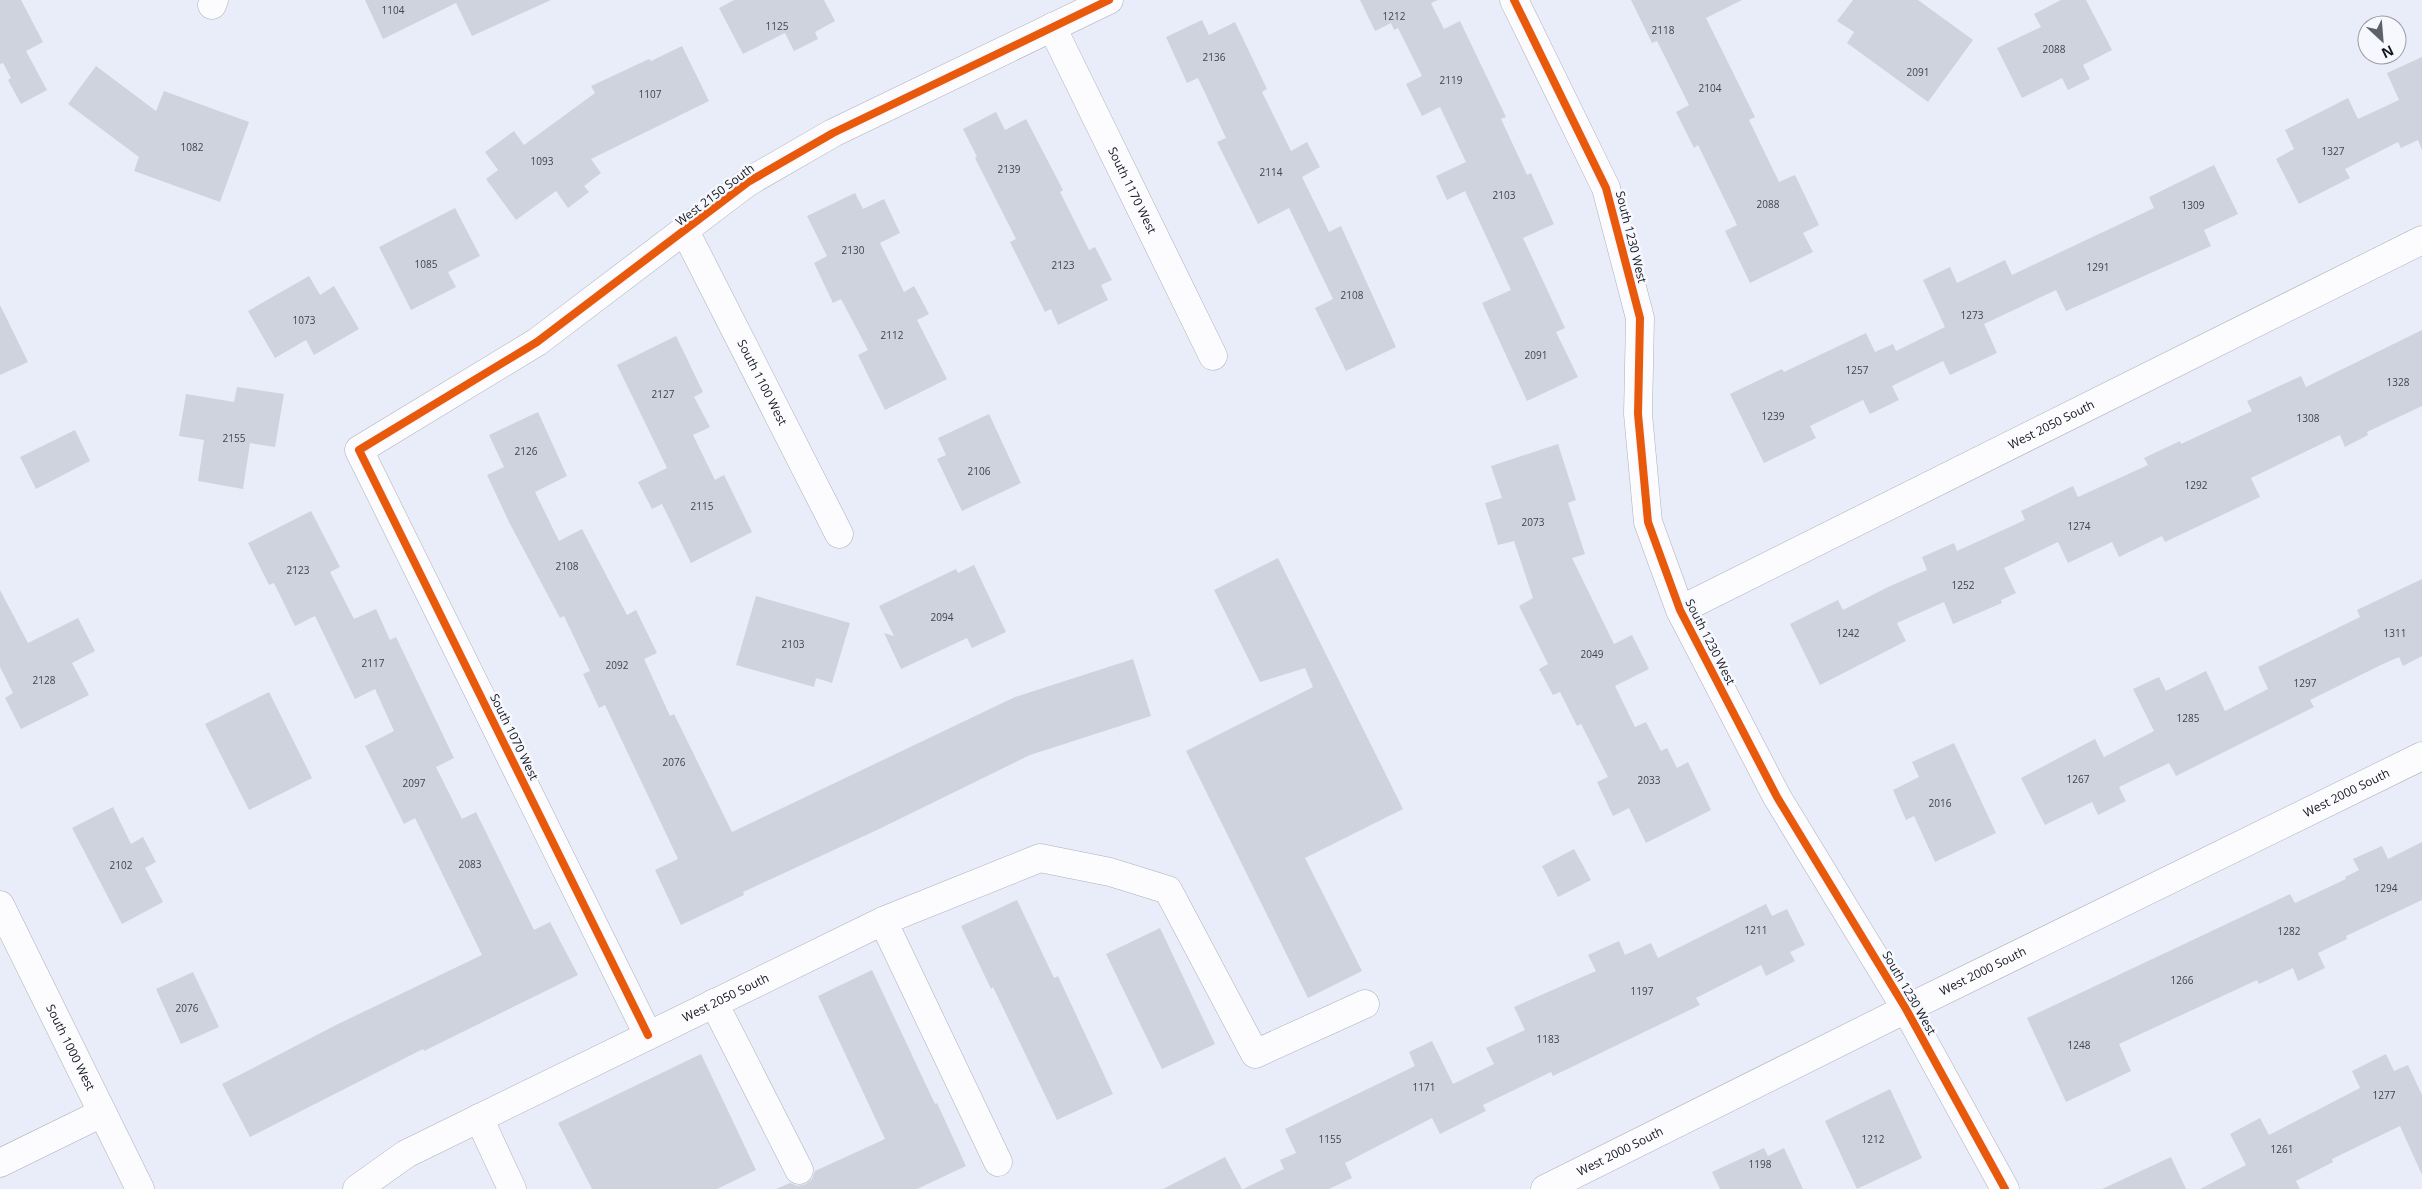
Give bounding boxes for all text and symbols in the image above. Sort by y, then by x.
house number: 1104 [382,3,405,17]
house number: 1212 [1383,9,1406,23]
north arrow [2357,15,2407,65]
house number: 1125 [766,19,789,33]
house number: 2118 [1652,23,1675,37]
text: N [2379,41,2397,63]
house number: 2088 [2043,42,2066,56]
house number: 2136 [1203,50,1226,64]
house number: 2091 [1907,65,1929,79]
house number: 2119 [1440,73,1463,87]
house number: 2104 [1699,81,1722,95]
house number: 1107 [639,87,662,101]
house number: 1082 [181,140,204,154]
street label: South 1170 West [1104,144,1161,236]
house number: 1327 [2322,144,2345,158]
house number: 1093 [531,154,554,168]
street label: West 2150 South [672,159,757,230]
house number: 2139 [998,162,1021,176]
house number: 2114 [1260,165,1283,179]
house number: 2103 [1493,188,1516,202]
street label: South 1230 West [1612,189,1651,285]
house number: 2088 [1757,197,1780,211]
house number: 1309 [2182,198,2205,212]
house number: 2130 [842,243,865,257]
house number: 1085 [415,257,438,271]
house number: 2123 [1052,258,1075,272]
house number: 1291 [2087,260,2109,274]
house number: 2108 [1341,288,1364,302]
house number: 1273 [1961,308,1984,322]
house number: 1073 [293,313,316,327]
house number: 2112 [881,328,904,342]
street label: South 1100 West [734,336,791,428]
house number: 2091 [1525,348,1547,362]
house number: 1257 [1846,363,1869,377]
house number: 1328 [2387,375,2410,389]
house number: 2127 [652,387,675,401]
street label: West 2050 South [2005,396,2097,453]
house number: 1239 [1762,409,1785,423]
house number: 1308 [2297,411,2320,425]
house number: 2155 [223,431,246,445]
house number: 2126 [515,444,538,458]
house number: 2106 [968,464,991,478]
house number: 1292 [2185,478,2208,492]
house number: 2115 [691,499,714,513]
house number: 2073 [1522,515,1545,529]
house number: 1274 [2068,519,2091,533]
house number: 2108 [556,559,579,573]
house number: 2123 [287,563,310,577]
house number: 1252 [1952,578,1975,592]
street label: South 1230 West [1681,596,1739,688]
house number: 2094 [931,610,954,624]
house number: 1242 [1837,626,1860,640]
house number: 1311 [2384,626,2406,640]
house number: 2103 [782,637,805,651]
house number: 2049 [1581,647,1604,661]
house number: 2117 [362,656,385,670]
house number: 2092 [606,658,629,672]
house number: 2128 [33,673,56,687]
house number: 1297 [2294,676,2317,690]
street label: South 1070 West [486,691,543,783]
house number: 1285 [2177,711,2200,725]
house number: 2076 [663,755,686,769]
street label: West 2000 South [2300,764,2392,821]
house number: 1267 [2067,772,2090,786]
house number: 2033 [1638,773,1661,787]
house number: 2097 [403,776,426,790]
house number: 2016 [1929,796,1952,810]
house number: 2083 [459,857,482,871]
house number: 2102 [110,858,133,872]
house number: 1294 [2375,881,2398,895]
house number: 1211 [1745,923,1767,937]
house number: 1282 [2278,924,2301,938]
street label: West 2000 South [1937,942,2029,999]
street label: South 1230 West [1878,948,1940,1038]
street label: West 2050 South [679,969,772,1026]
house number: 1266 [2171,973,2194,987]
house number: 1197 [1631,984,1654,998]
street label: South 1000 West [42,1001,99,1093]
house number: 2076 [176,1001,199,1015]
house number: 1183 [1537,1032,1560,1046]
house number: 1248 [2068,1038,2091,1052]
house number: 1171 [1413,1080,1435,1094]
house number: 1277 [2373,1088,2396,1102]
street label: West 2000 South [1574,1122,1666,1180]
house number: 1155 [1319,1132,1342,1146]
house number: 1212 [1862,1132,1885,1146]
house number: 1261 [2271,1142,2293,1156]
house number: 1198 [1749,1157,1772,1171]

